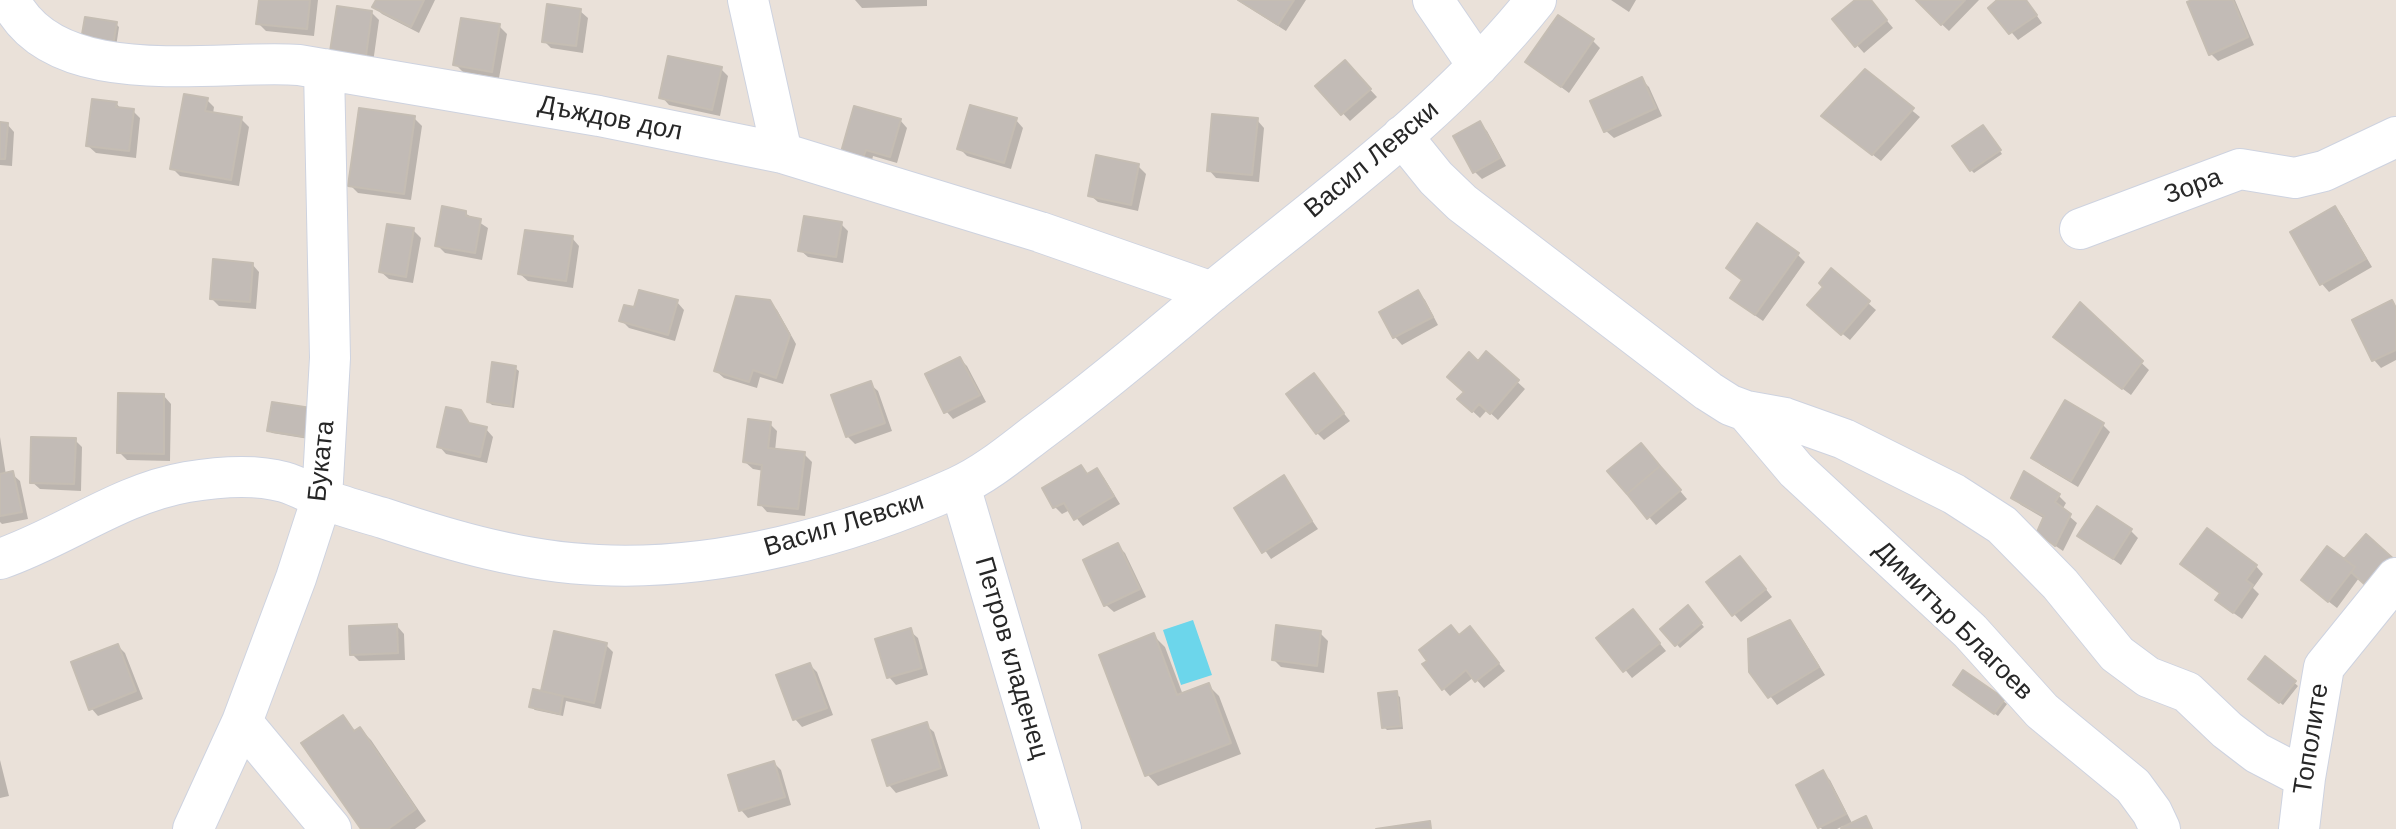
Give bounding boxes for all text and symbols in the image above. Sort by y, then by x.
street label: Дъждов дол [535,90,685,148]
street label: Васил Левски [1299,95,1445,225]
street label: Зора [2160,162,2226,212]
street label: Буката [302,419,342,503]
street label: Васил Левски [760,486,928,564]
street label: Димитър Благоев [1867,535,2039,707]
street label: Петров кладенец [967,553,1055,763]
street label: Тополите [2288,681,2336,797]

